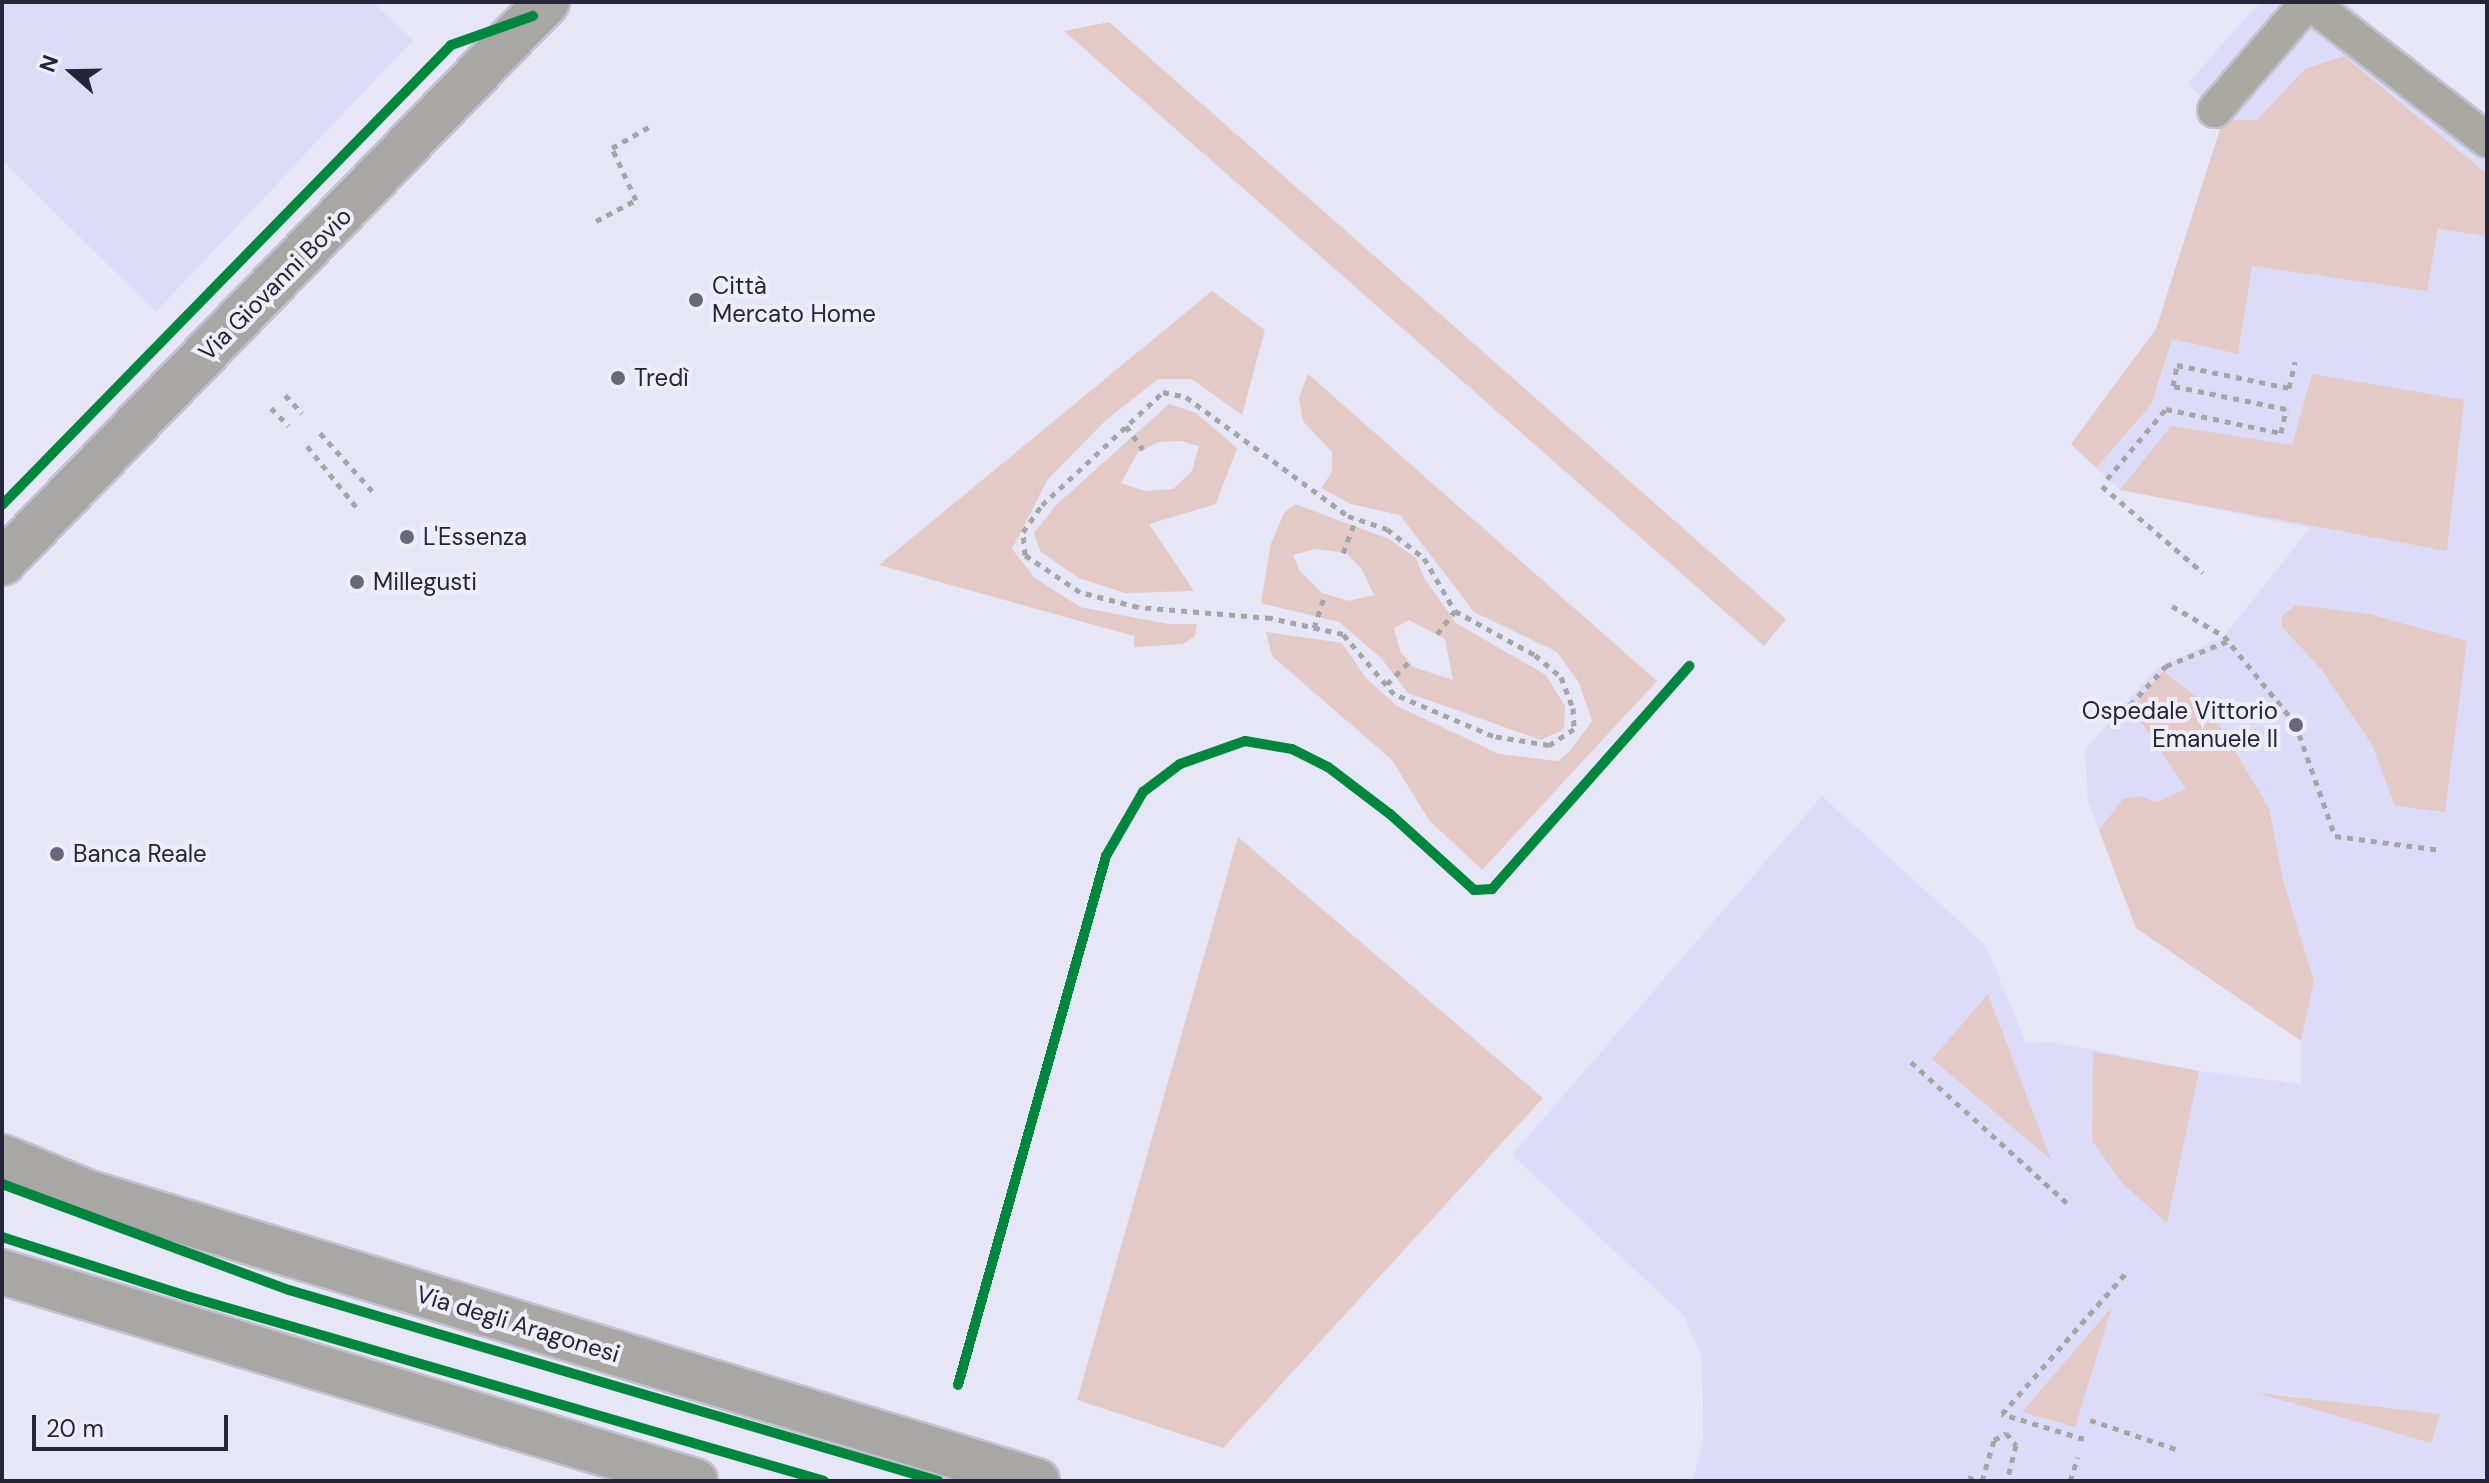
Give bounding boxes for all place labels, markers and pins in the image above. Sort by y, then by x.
place label: Città Mercato Home [712,272,876,328]
marker: Città Mercato Home [687,291,705,309]
place label: Tredì [634,364,689,392]
marker: Tredì [609,369,627,387]
place label: L'Essenza [423,523,527,551]
marker: L'Essenza [398,528,416,546]
place label: Millegusti [373,568,477,596]
marker: Millegusti [348,573,366,591]
place label: Ospedale Vittorio Emanuele II [2082,697,2278,753]
marker: Ospedale Vittorio Emanuele II [2285,714,2307,736]
place label: Banca Reale [73,840,207,868]
marker: Banca Reale [48,845,66,863]

